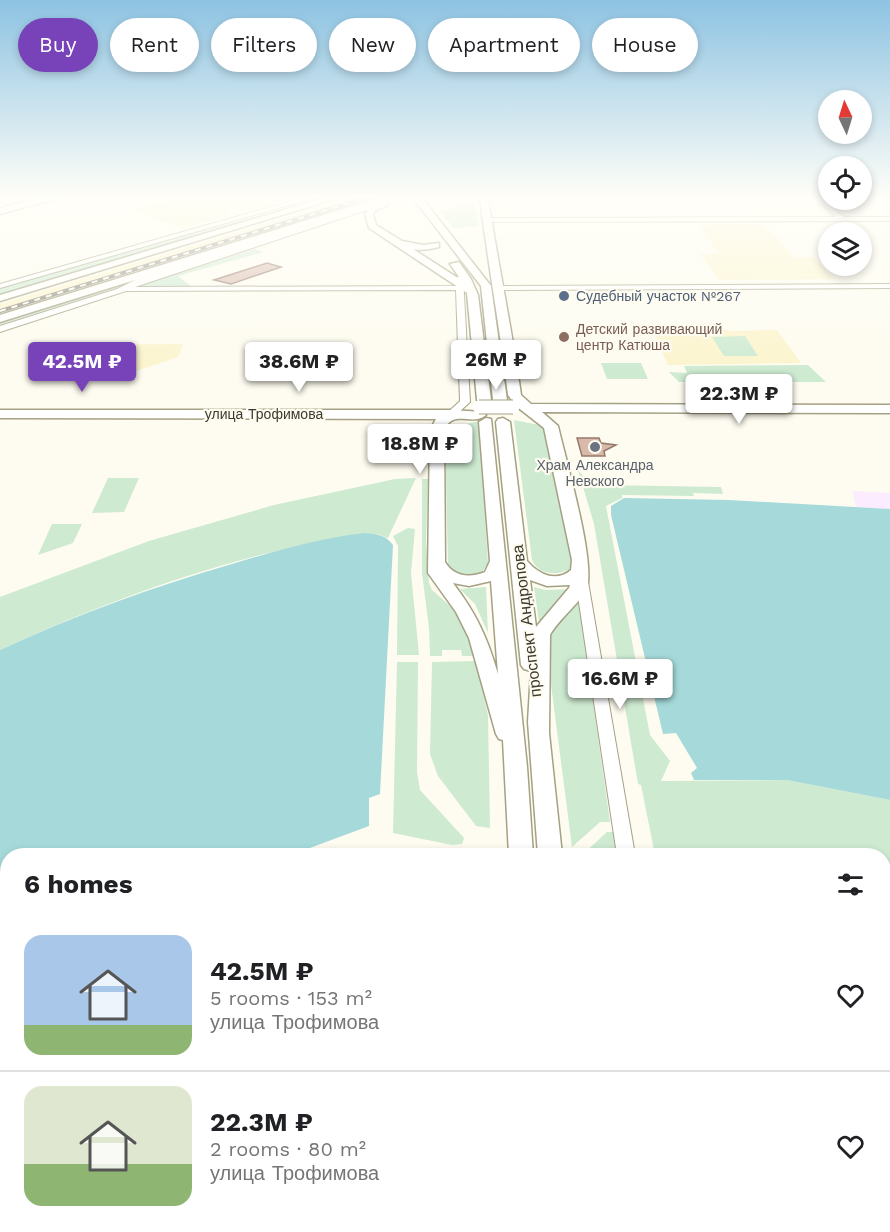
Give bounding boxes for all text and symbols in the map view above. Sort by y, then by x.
chip: Buy [18,18,98,72]
chip: Rent [110,18,199,72]
chip: Filters [211,18,317,72]
chip: New [329,18,416,72]
chip: Apartment [428,18,580,72]
chip: House [592,18,698,72]
north arrow [818,90,872,144]
map controls [818,90,872,276]
button: locate [818,156,872,210]
button: layers [818,222,872,276]
place label: Судебный участок №267 [576,288,741,304]
marker: Судебный участок №267 [557,289,571,303]
place label: Детский развивающий центр Катюша [576,321,722,353]
marker: Детский развивающий центр Катюша [557,330,571,344]
pin: 26M ₽ [454,340,538,391]
pin: 42.5M ₽ [27,342,137,393]
pin: 38.6M ₽ [244,342,354,393]
text: 26M ₽ [465,347,527,371]
text: 42.5M ₽ [42,349,122,373]
text: 38.6M ₽ [259,349,339,373]
pin: 22.3M ₽ [684,374,794,425]
text: 22.3M ₽ [699,381,779,405]
street label: улица Трофимова [205,406,323,422]
pin: 18.8M ₽ [365,424,475,475]
text: 18.8M ₽ [381,431,459,455]
marker: Храм Александра Невского [588,440,602,454]
place label: Храм Александра Невского [536,457,654,489]
street label: проспект Андропова [508,544,545,698]
pin: 16.6M ₽ [565,659,675,710]
text: 16.6M ₽ [582,666,658,690]
icon: filters [834,868,867,901]
text: 6 homes [24,869,133,899]
text: 42.5M ₽ [210,956,314,986]
icon: home [72,959,144,1031]
icon: heart [834,979,867,1012]
text: 5 rooms · 153 m² [210,986,372,1010]
text: улица Трофимова [210,1010,379,1034]
text: 22.3M ₽ [210,1107,313,1137]
icon: home [72,1110,144,1182]
icon: heart [834,1130,867,1163]
text: 2 rooms · 80 m² [210,1137,366,1161]
text: улица Трофимова [210,1161,379,1185]

